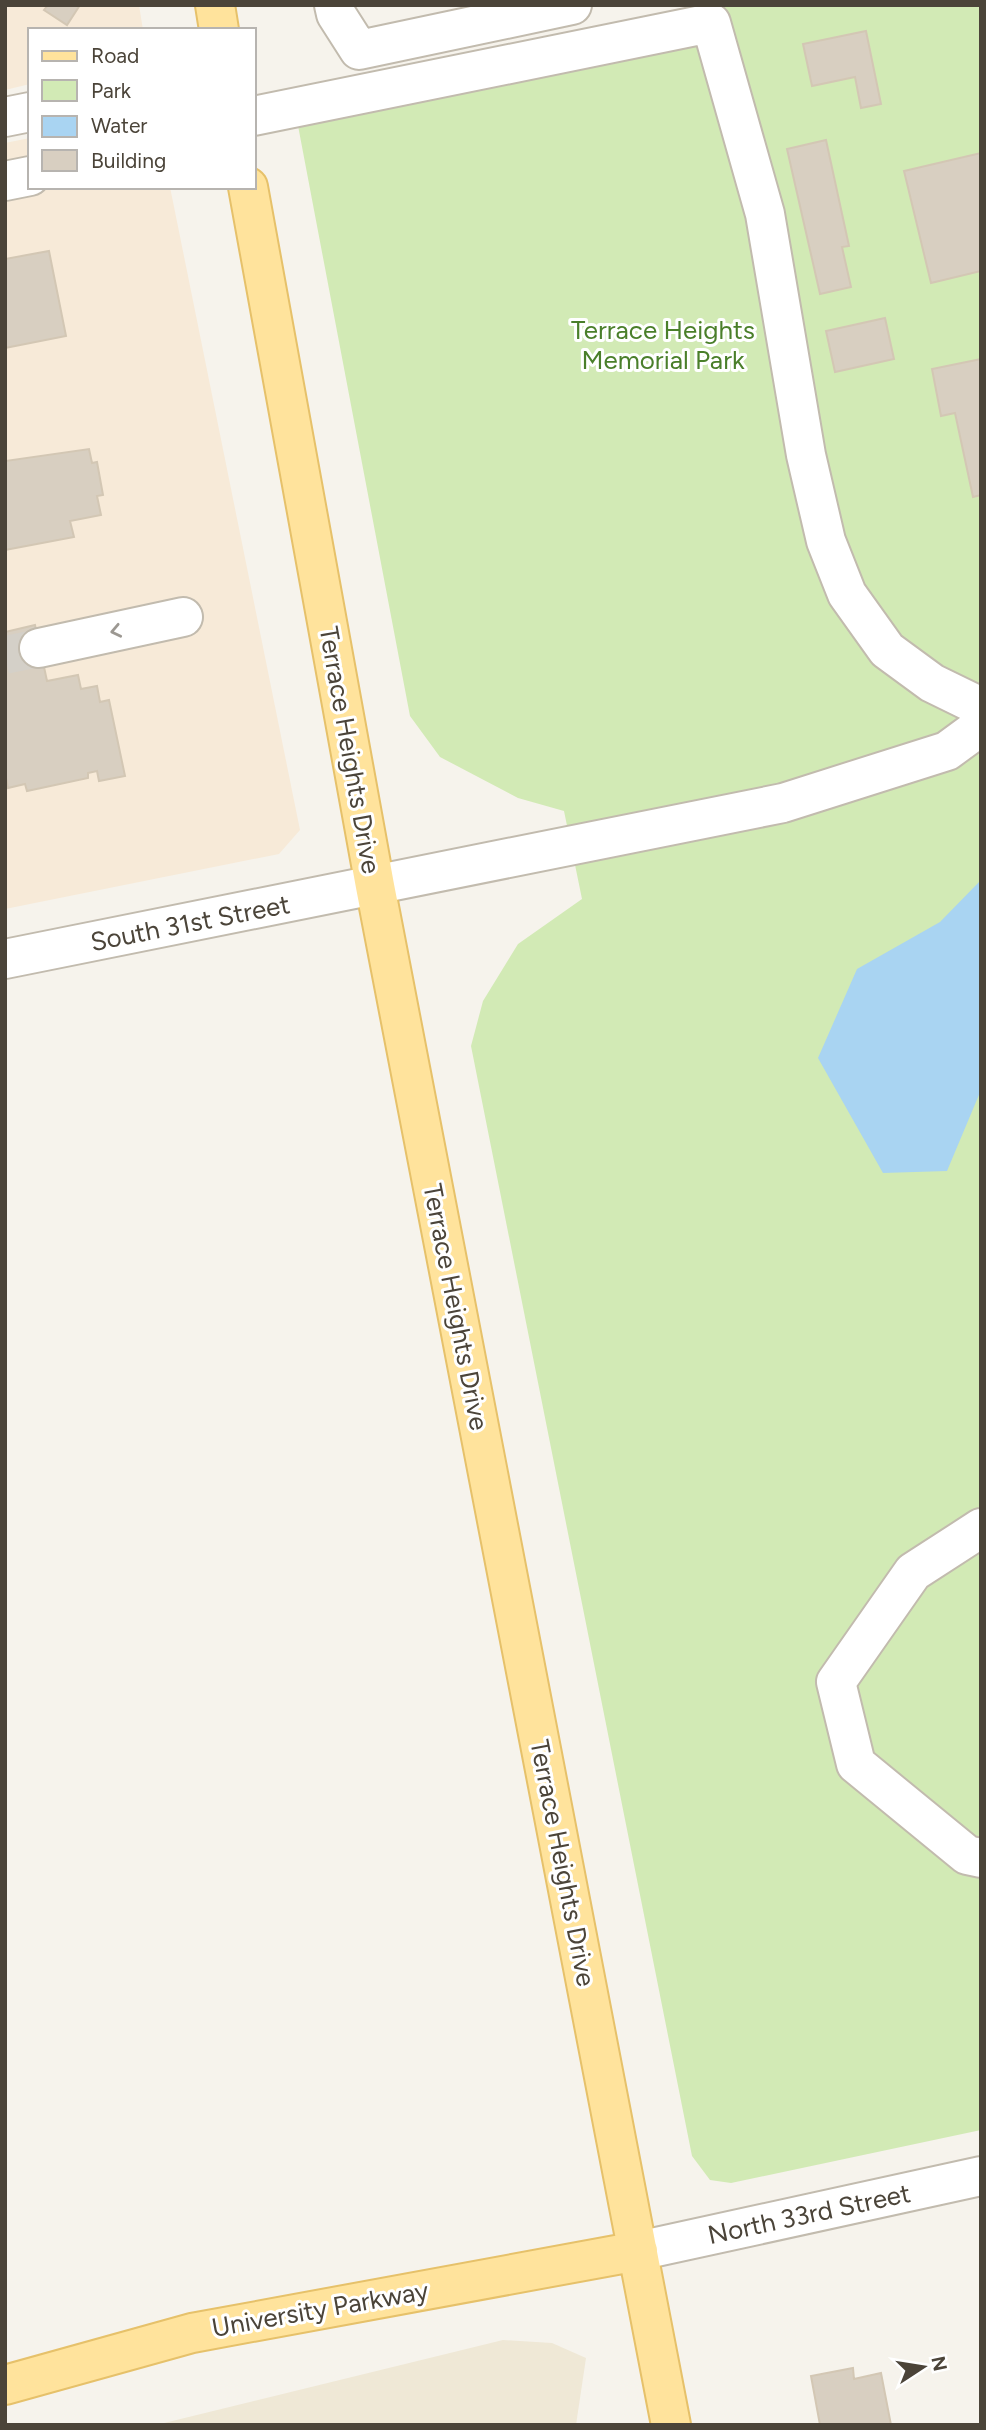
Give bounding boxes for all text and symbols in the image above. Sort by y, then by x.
legend [28,28,256,189]
text: Road [91,43,139,68]
text: Park [91,78,132,103]
text: Water [91,113,147,138]
text: Building [91,148,166,173]
park label: Terrace Heights Memorial Park [571,314,755,376]
one-way arrow [110,623,122,638]
street label: Terrace Heights Drive [312,624,388,876]
street label: South 31st Street [88,888,293,958]
street label: Terrace Heights Drive [416,1181,496,1433]
street label: Terrace Heights Drive [523,1737,603,1989]
street label: North 33rd Street [705,2177,913,2251]
street label: University Parkway [209,2274,431,2344]
north arrow [888,2332,958,2402]
text: N [926,2354,952,2373]

